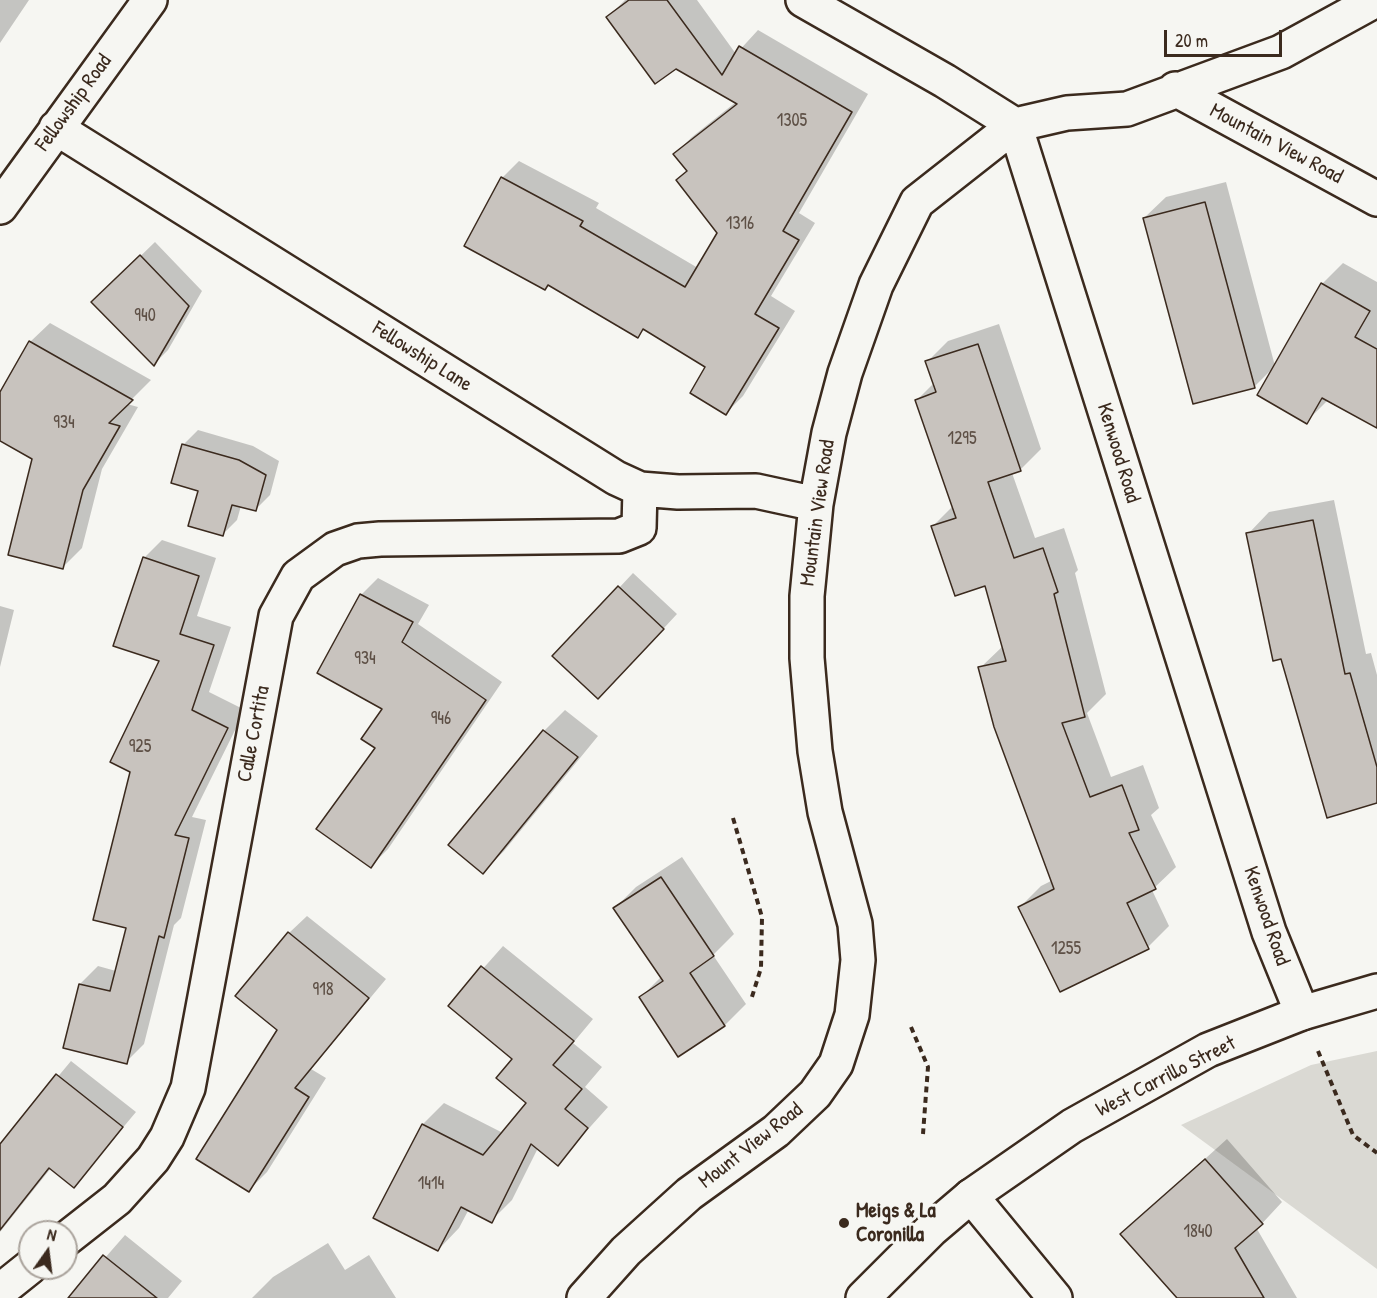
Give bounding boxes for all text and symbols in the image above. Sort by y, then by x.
scale bar [1167,18,1286,56]
text: 20 m [1175,28,1208,53]
street label: Fellowship Road [31,50,117,156]
street label: Mountain View Road [1205,98,1347,190]
house number: 1305 [777,110,807,132]
house number: 1316 [726,213,754,235]
house number: 940 [134,305,156,327]
street label: Fellowship Lane [367,316,477,398]
street label: Kenwood Road [1091,400,1145,506]
house number: 934 [53,412,75,434]
house number: 1295 [947,428,977,450]
street label: Mountain View Road [795,438,841,588]
house number: 934 [354,648,376,670]
street label: Calle Cortita [232,684,276,784]
house number: 946 [431,708,451,730]
house number: 925 [129,736,151,758]
street label: Kenwood Road [1237,863,1295,969]
house number: 1255 [1051,938,1081,960]
house number: 918 [313,979,333,1001]
street label: West Carrillo Street [1092,1031,1240,1123]
street label: Mount View Road [694,1098,808,1194]
house number: 1414 [418,1173,444,1195]
place label: Meigs & La Coronilla [856,1198,936,1248]
marker: Meigs & La Coronilla [837,1216,851,1230]
north arrow [18,1220,78,1280]
house number: 1840 [1183,1221,1213,1243]
text: N [45,1223,59,1246]

